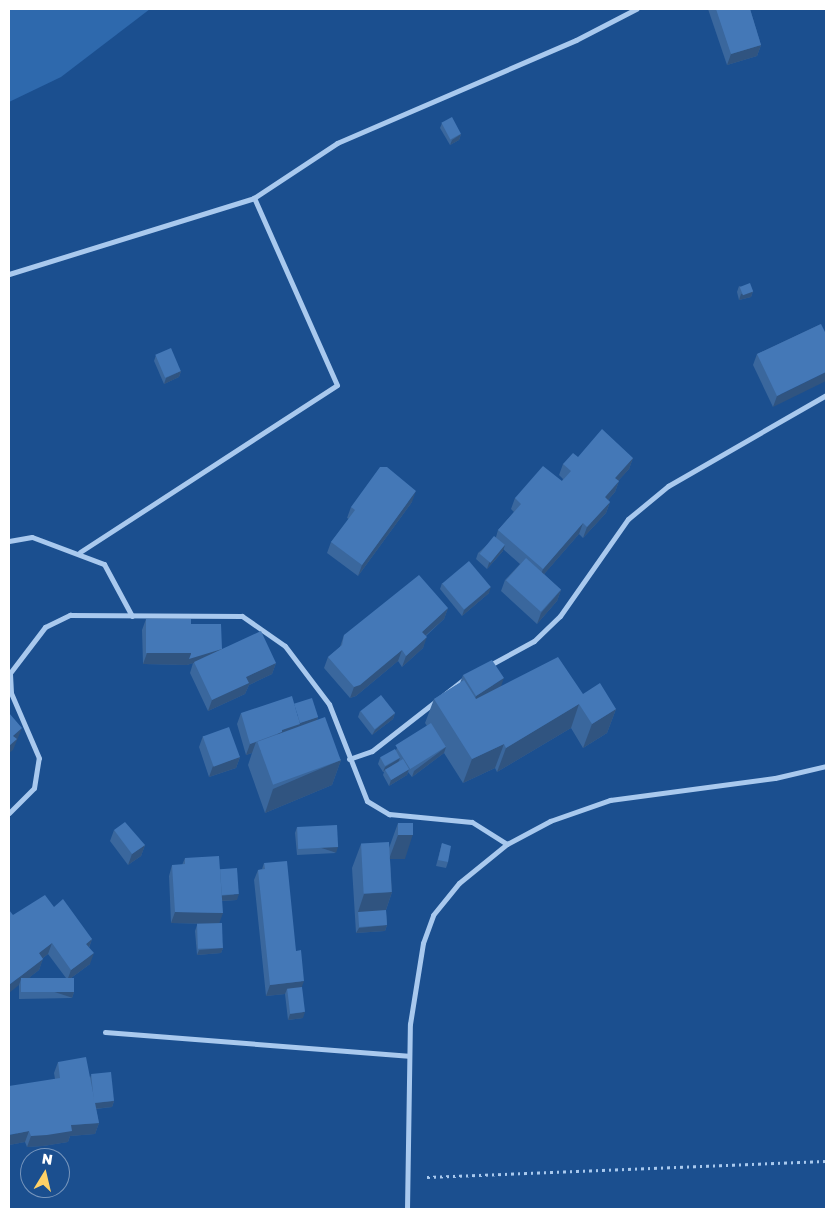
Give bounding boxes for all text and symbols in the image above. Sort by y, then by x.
north arrow [20,1148,70,1198]
text: N [41,1149,54,1168]

